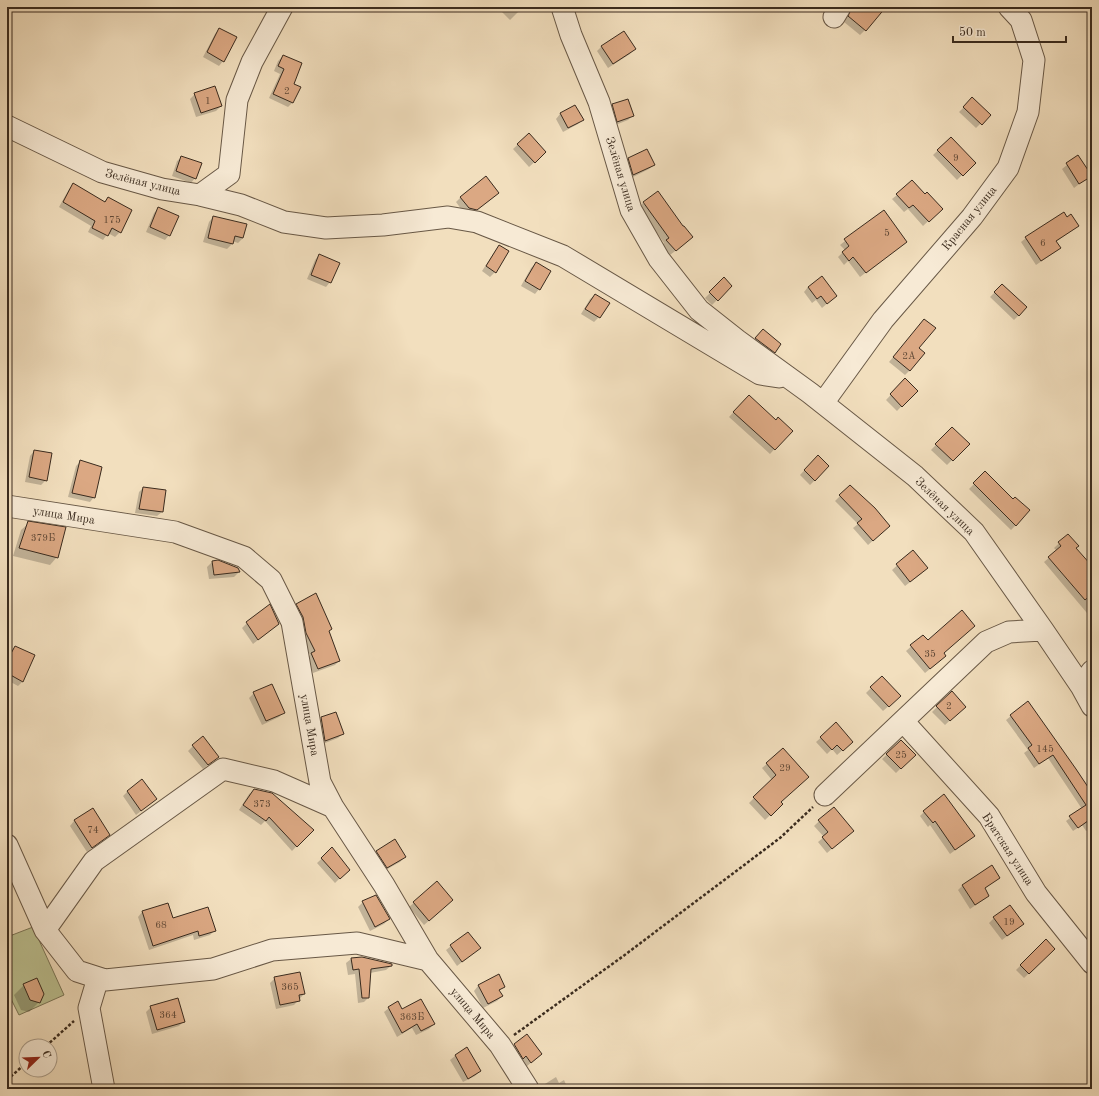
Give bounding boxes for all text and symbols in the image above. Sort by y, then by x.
scale bar [953,18,1066,44]
text: 50 m [959,26,986,39]
house number: 2 [284,86,290,96]
house number: 1 [205,96,211,106]
street label: Зелёная улица [603,136,637,213]
house number: 9 [953,153,959,163]
street label: Зелёная улица [104,168,182,198]
street label: Красная улица [940,184,999,253]
house number: 175 [103,215,121,225]
house number: 5 [884,228,890,238]
house number: 6 [1040,238,1046,248]
house number: 2А [902,351,916,361]
street label: Зелёная улица [912,476,976,538]
street label: улица Мира [32,505,96,527]
house number: 379Б [31,533,55,543]
house number: 35 [924,649,936,659]
street label: улица Мира [298,693,320,757]
house number: 2 [946,701,952,711]
house number: 145 [1036,744,1054,754]
house number: 25 [895,750,907,760]
house number: 29 [779,763,791,773]
house number: 373 [253,799,271,809]
street label: Братская улица [979,811,1035,888]
house number: 74 [87,825,99,835]
house number: 19 [1003,917,1015,927]
house number: 68 [155,920,167,930]
house number: 365 [281,982,299,992]
street label: улица Мира [447,986,497,1042]
house number: 364 [159,1010,177,1020]
house number: 363Б [400,1012,424,1022]
north arrow [18,1038,58,1078]
text: С [39,1049,52,1060]

